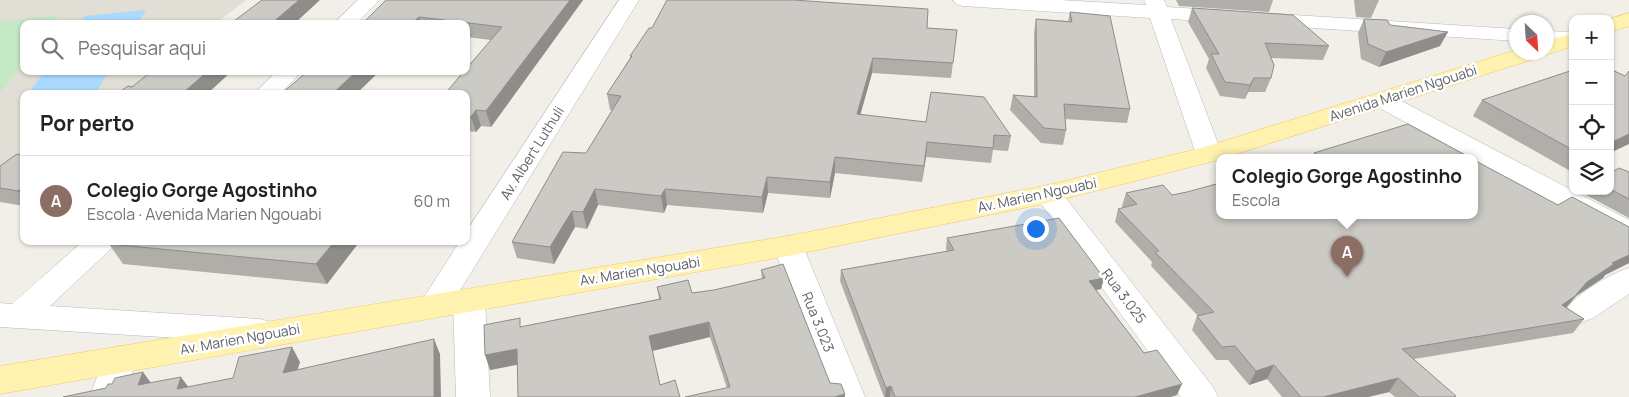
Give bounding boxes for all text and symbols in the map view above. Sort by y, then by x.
north arrow [1509,15,1554,60]
map controls [1569,15,1614,195]
button: + [1569,15,1614,60]
search box [20,20,470,75]
icon: search [38,34,66,62]
text: Pesquisar aqui [78,35,206,61]
street label: Avenida Marien Ngouabi [1327,60,1479,125]
button: − [1569,60,1614,105]
street label: Av. Albert Luthuli [495,102,568,203]
button: locate [1569,105,1614,150]
text: Por perto [40,109,134,137]
button: layers [1569,150,1614,195]
popup [1216,154,1478,219]
text: Colegio Gorge Agostinho [1232,163,1462,189]
street label: Av. Marien Ngouabi [976,173,1098,216]
text: Colegio Gorge Agostinho [87,177,317,203]
text: Escola [1232,189,1280,211]
text: A [51,190,61,212]
text: 60 m [414,190,450,212]
text: Escola · Avenida Marien Ngouabi [87,203,322,225]
your location [1023,216,1049,242]
pin: A [1331,236,1363,277]
street label: Av. Marien Ngouabi [578,252,701,289]
street label: Rua 3.025 [1098,265,1151,327]
street label: Rua 3.023 [798,289,839,355]
street label: Av. Marien Ngouabi [178,319,301,358]

